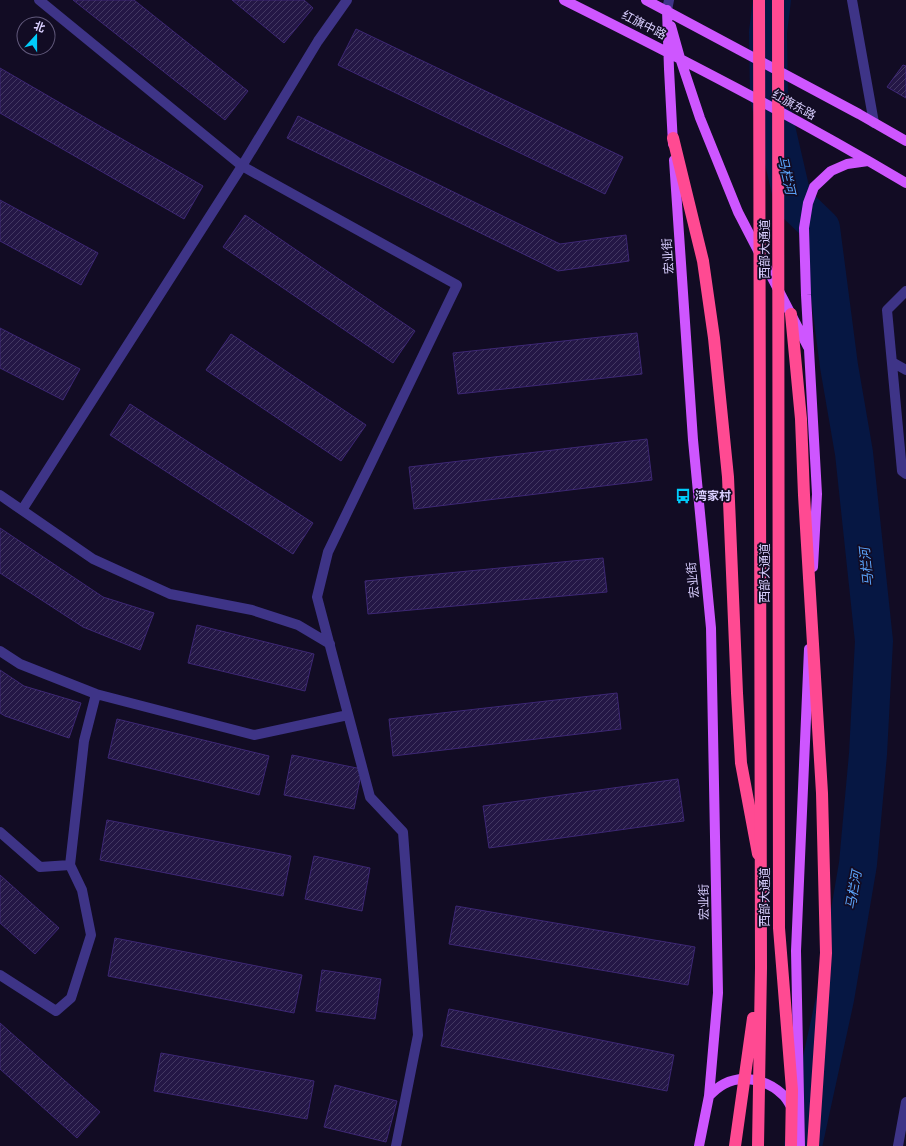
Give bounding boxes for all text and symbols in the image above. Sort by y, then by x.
street label: 红旗中路 [619,5,670,44]
north arrow [16,16,56,56]
text: 北 [32,17,48,36]
street label: 红旗东路 [769,85,820,125]
water label: 马栏河 [773,154,802,199]
street label: 西部大通道 [755,219,774,279]
street label: 宏业街 [657,237,678,275]
place label: 湾家村 [695,486,731,505]
bus stop icon: 湾家村 [674,487,692,505]
street label: 西部大通道 [755,543,774,603]
water label: 马栏河 [854,544,878,587]
street label: 宏业街 [681,561,704,599]
water label: 马栏河 [840,866,867,911]
street label: 西部大通道 [755,867,774,927]
street label: 宏业街 [694,884,713,920]

